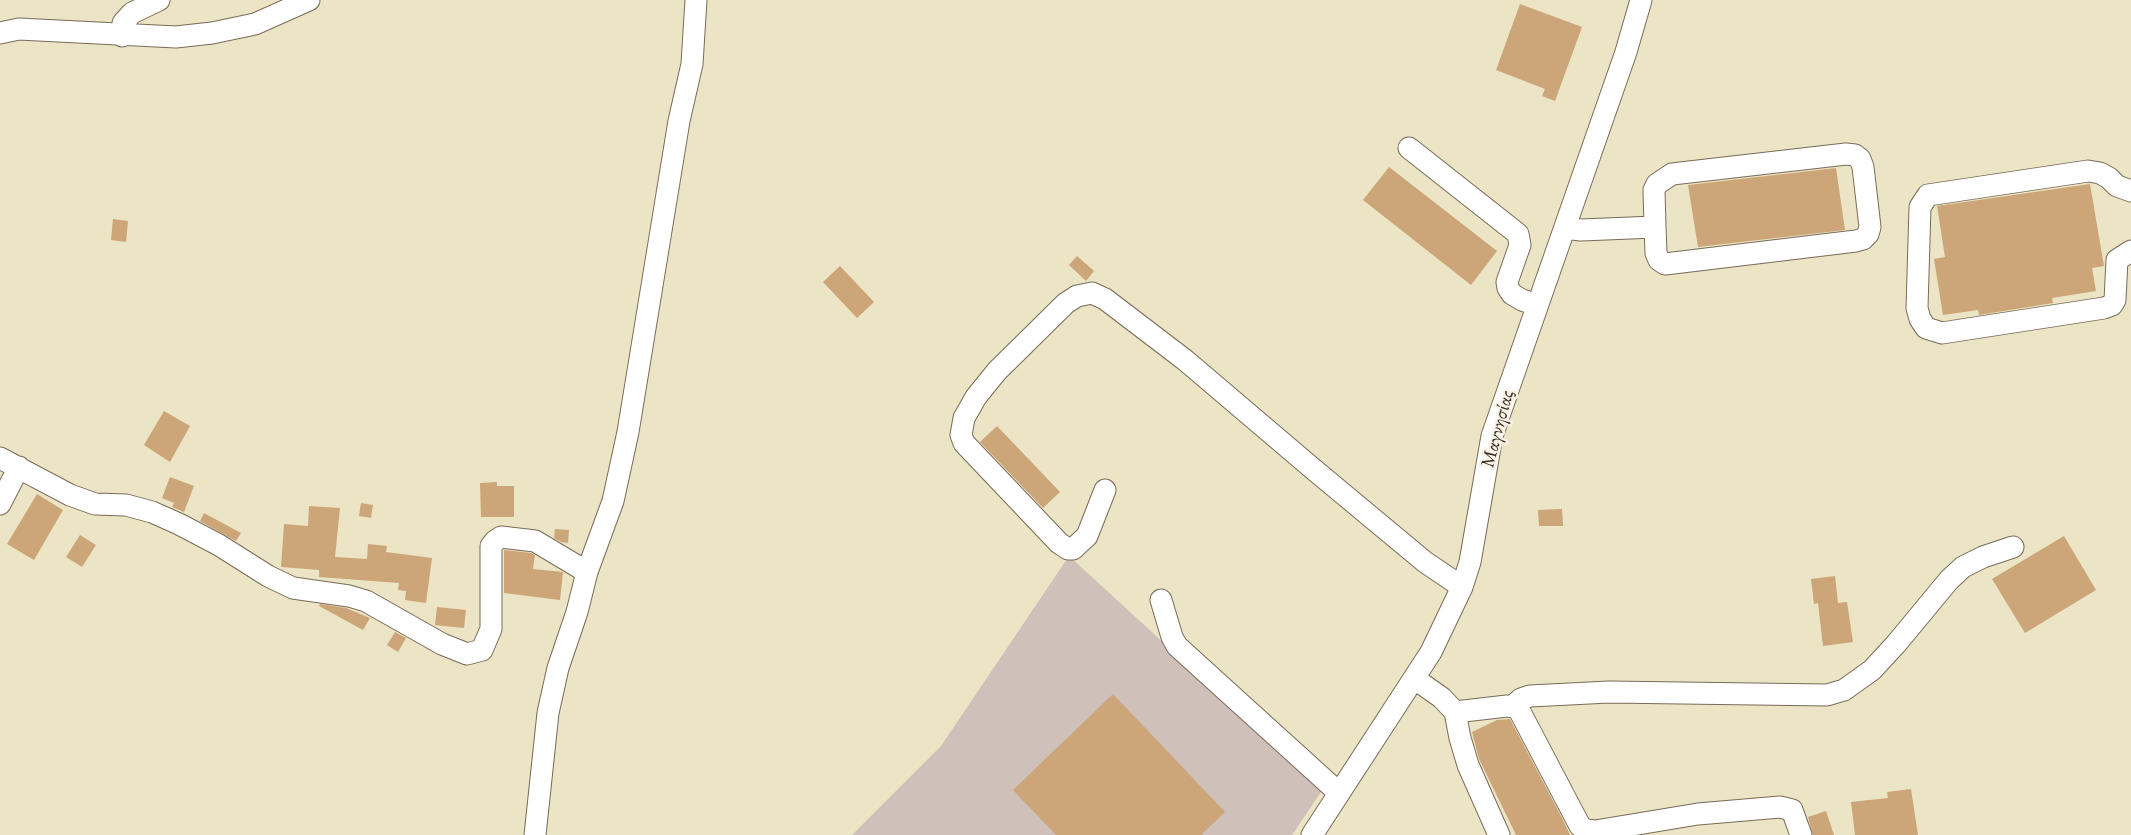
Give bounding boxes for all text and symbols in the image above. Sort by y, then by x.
street label: Μαγνησίας [1477,388,1519,470]

